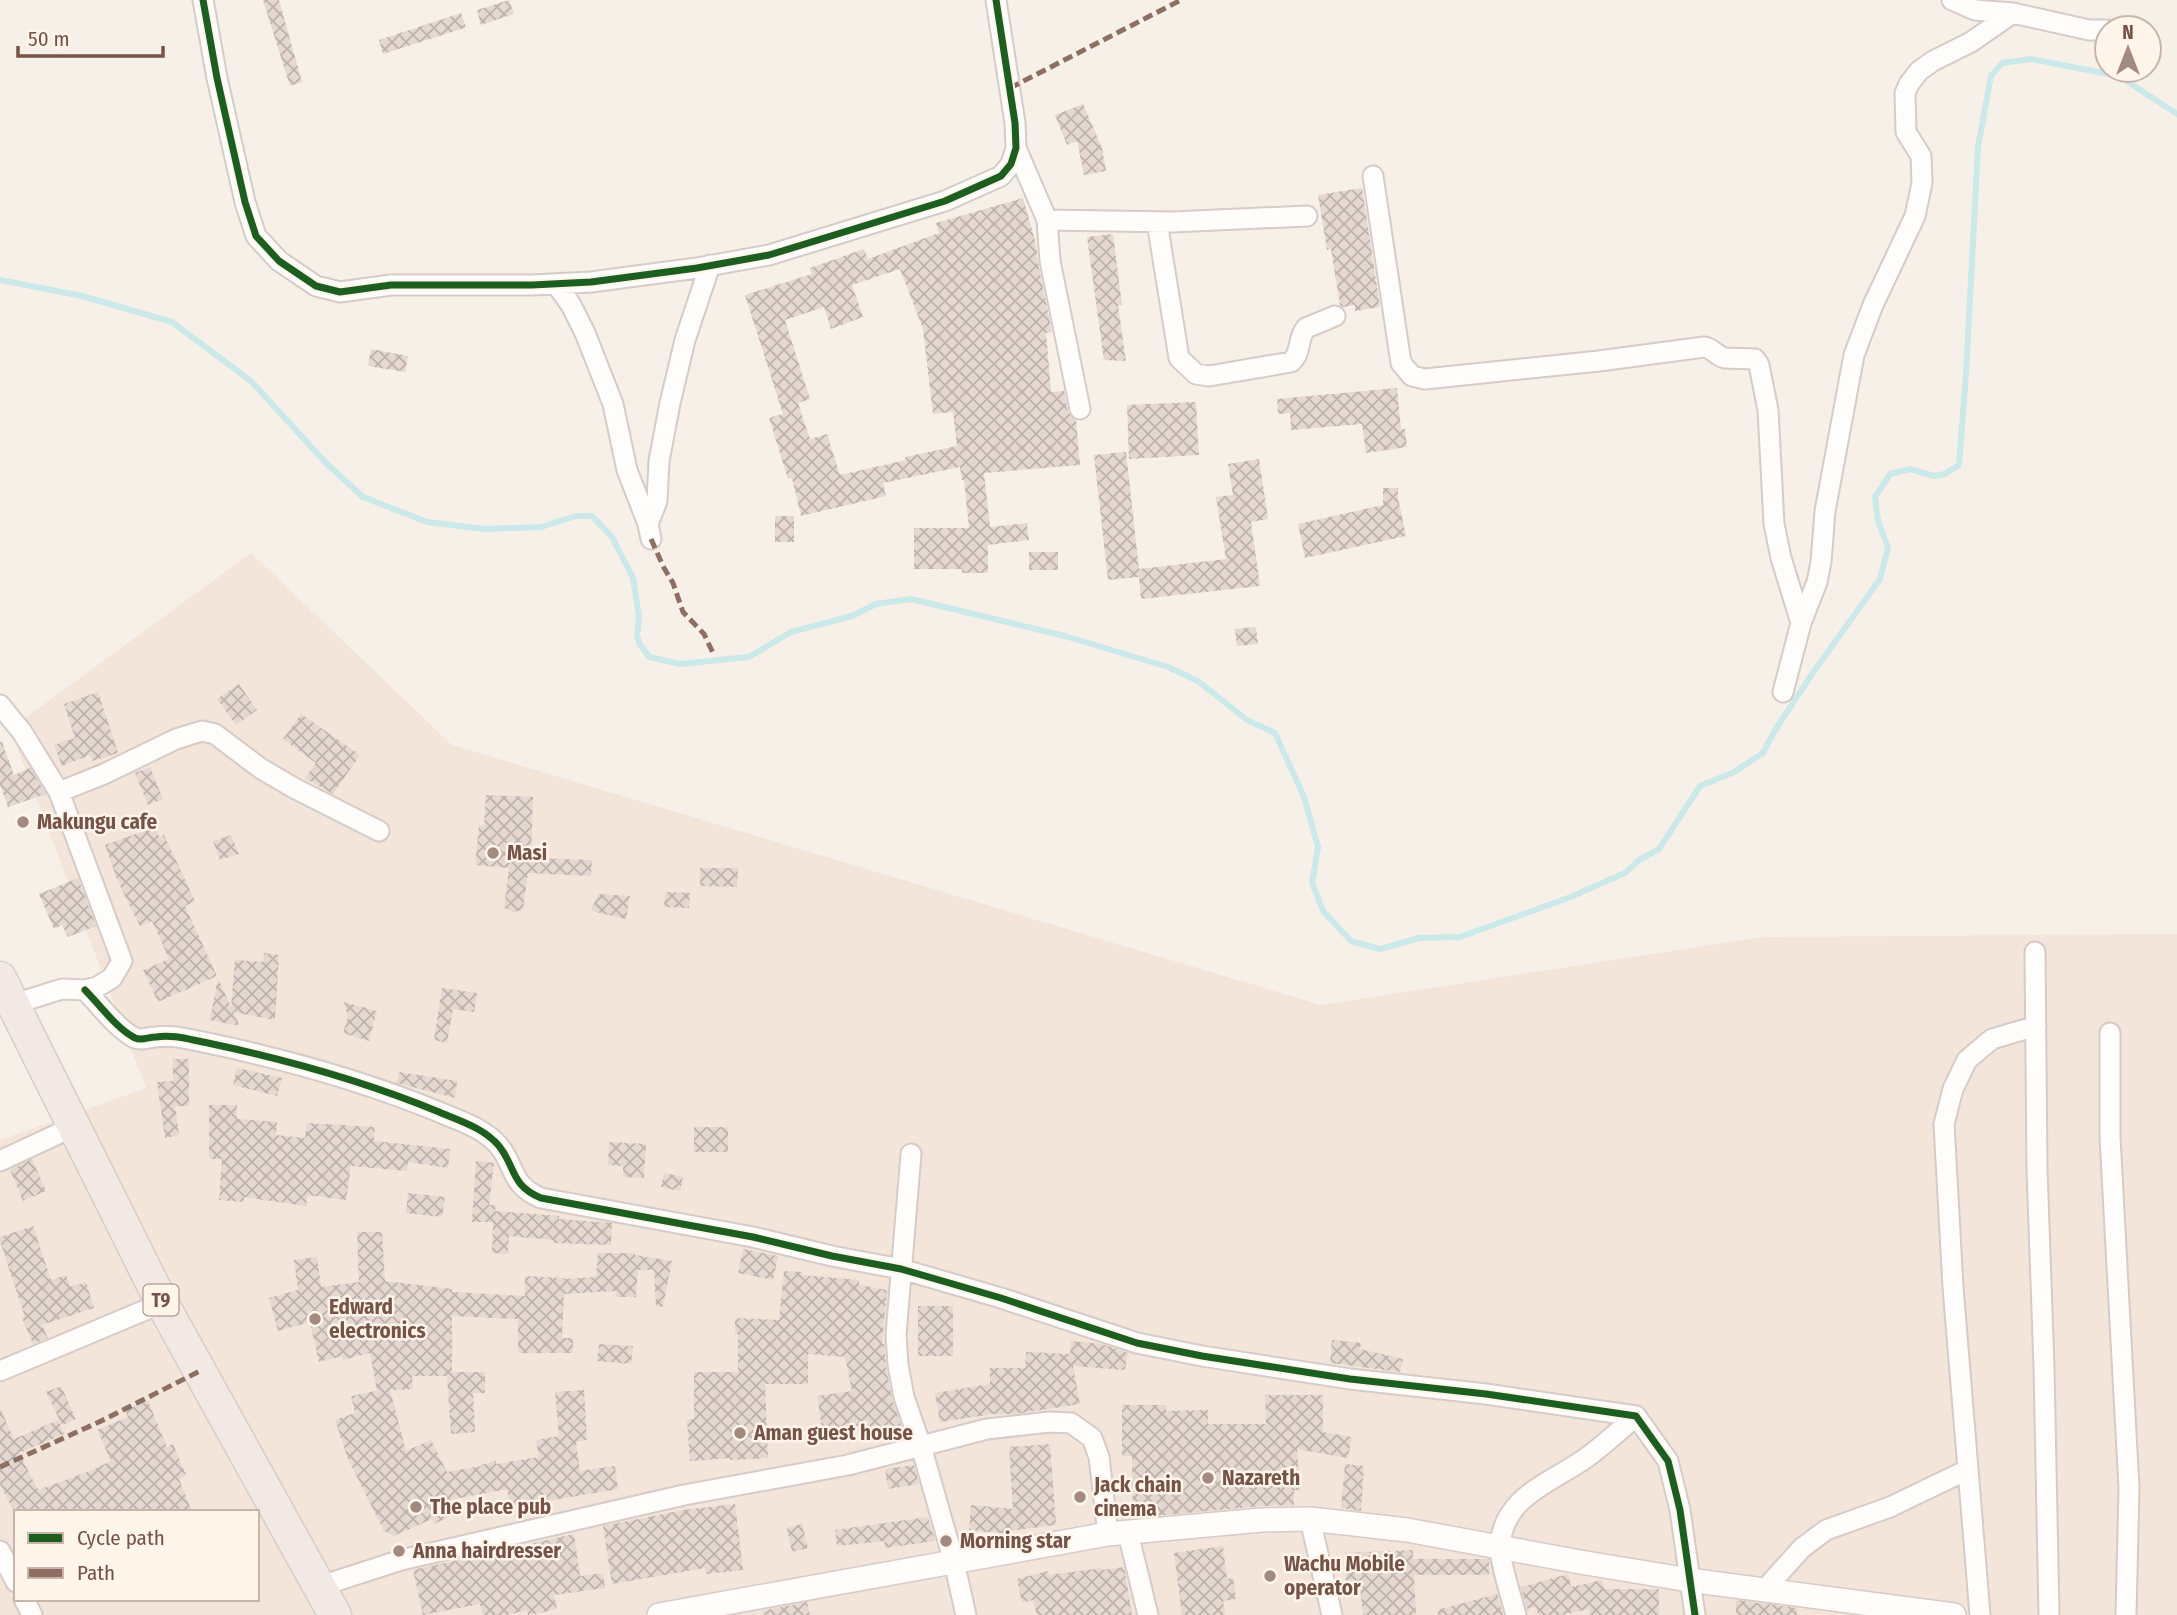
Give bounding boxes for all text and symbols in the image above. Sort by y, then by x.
scale bar [18,14,163,58]
north arrow [2093,14,2163,84]
text: N [2122,21,2134,44]
text: 50 m [28,26,70,52]
place label: Makungu cafe [37,809,158,835]
marker: Makungu cafe [15,814,31,830]
place label: Masi [507,840,547,866]
marker: Masi [485,845,501,861]
road number: T9 [144,1284,178,1316]
place label: Edward electronics [329,1294,426,1344]
marker: Edward electronics [307,1311,323,1327]
place label: Aman guest house [753,1420,913,1446]
marker: Aman guest house [732,1425,748,1441]
place label: Nazareth [1222,1465,1300,1491]
marker: Nazareth [1200,1470,1216,1486]
place label: Jack chain cinema [1093,1472,1182,1522]
marker: Jack chain cinema [1072,1489,1088,1505]
place label: The place pub [430,1494,551,1520]
marker: The place pub [408,1499,424,1515]
legend [14,1510,259,1601]
text: Cycle path [77,1525,165,1551]
place label: Morning star [960,1528,1071,1554]
marker: Morning star [938,1533,954,1549]
place label: Anna hairdresser [412,1538,561,1564]
marker: Anna hairdresser [391,1543,407,1559]
place label: Wachu Mobile operator [1284,1551,1405,1601]
text: Path [77,1560,115,1586]
marker: Wachu Mobile operator [1262,1568,1278,1584]

